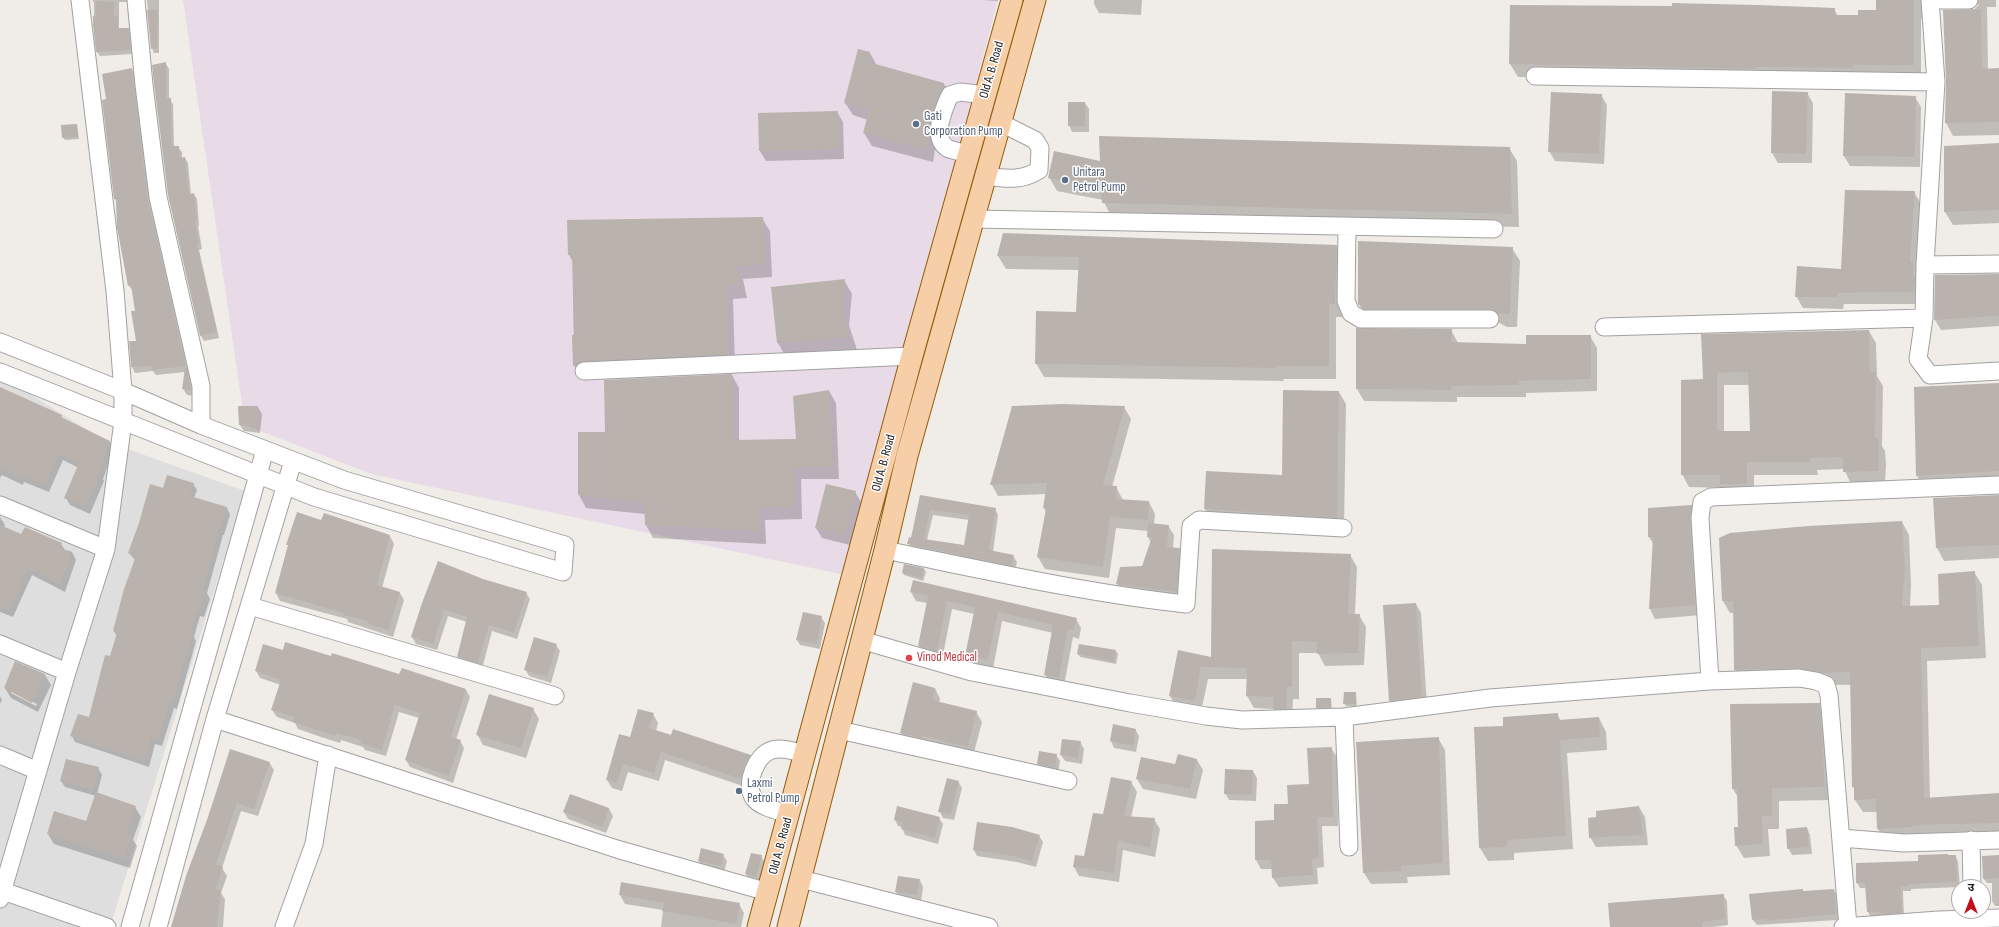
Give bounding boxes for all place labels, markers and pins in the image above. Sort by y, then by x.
place label: Gati Corporation Pump [924,109,1003,140]
marker: Gati Corporation Pump [911,119,921,129]
place label: Unitara Petrol Pump [1073,165,1126,196]
marker: Unitara Petrol Pump [1060,175,1070,185]
place label: Vinod Medical [917,650,977,666]
marker: Vinod Medical [904,653,914,663]
place label: Laxmi Petrol Pump [747,776,800,807]
marker: Laxmi Petrol Pump [734,786,744,796]

